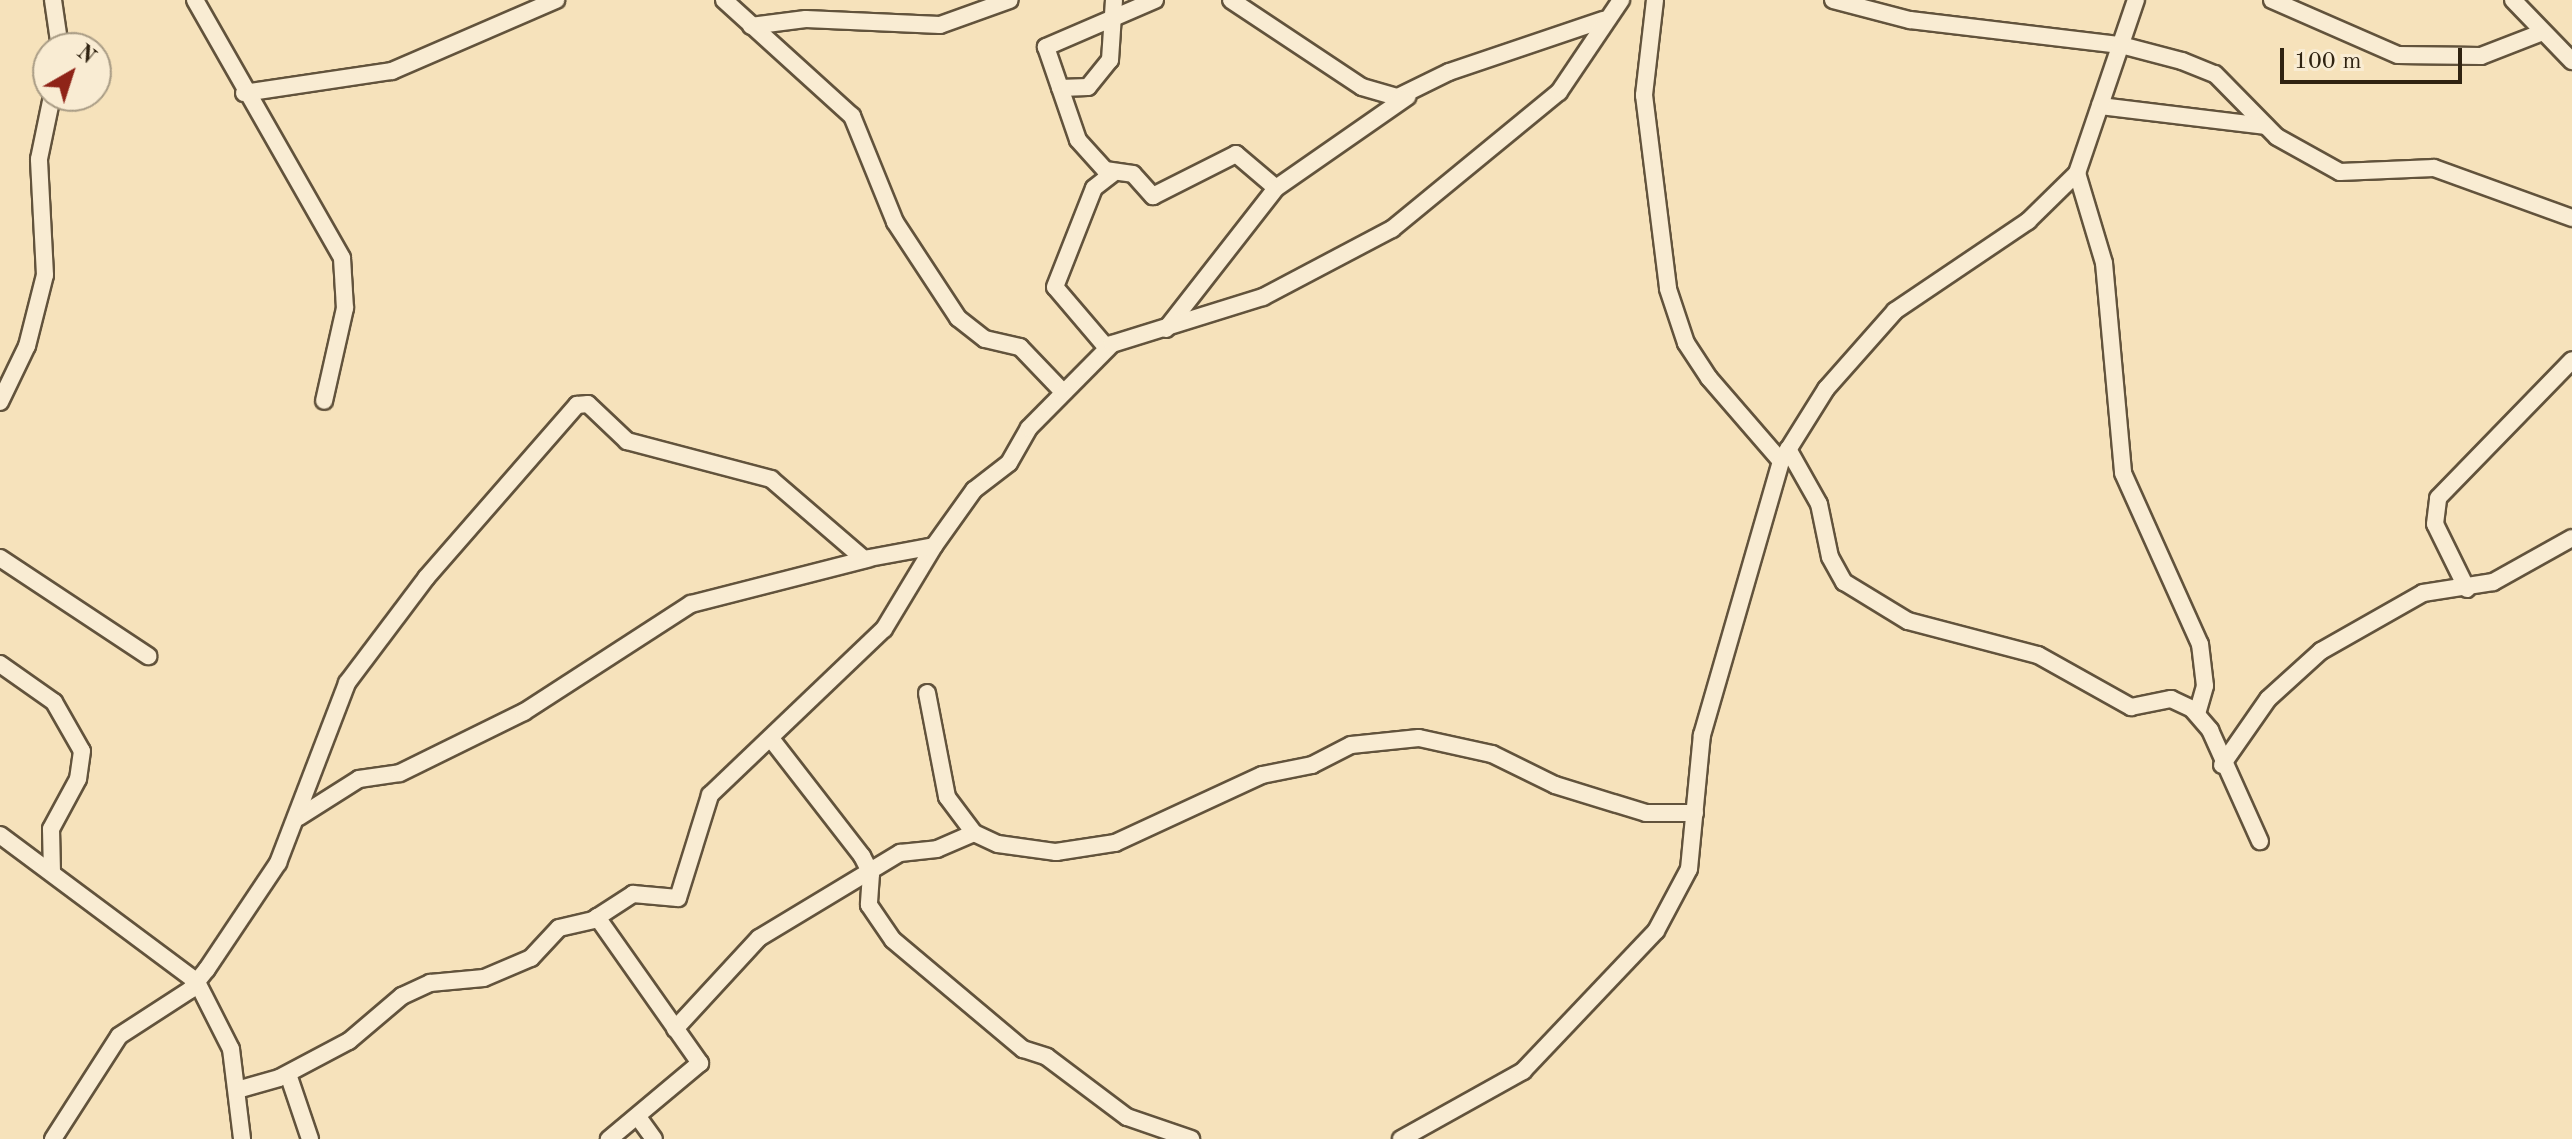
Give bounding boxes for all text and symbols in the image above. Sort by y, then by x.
north arrow [32,32,112,112]
scale bar [2284,32,2466,82]
text: N [72,41,99,69]
text: 100 m [2294,50,2362,74]

